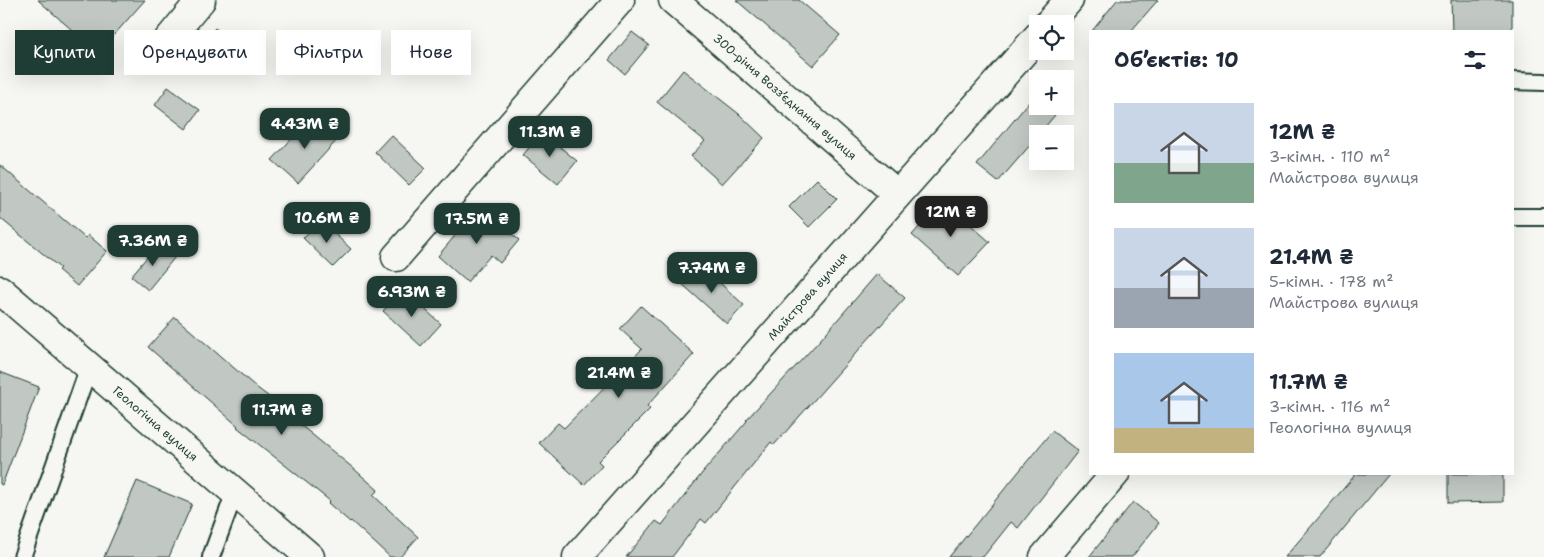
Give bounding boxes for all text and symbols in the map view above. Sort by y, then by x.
map controls [1029,15,1074,170]
button: locate [1029,15,1074,60]
chip: Купити [15,30,114,75]
chip: Орендувати [124,30,266,75]
chip: Фільтри [276,30,381,75]
chip: Нове [391,30,471,75]
street label: 300-річчя Возз’єднання вулиця [710,30,860,164]
text: Об’єктів: 10 [1114,46,1239,74]
icon: filters [1461,46,1489,74]
button: + [1029,70,1074,115]
pin: 4.43M ₴ [259,108,351,150]
text: 4.43M ₴ [271,113,339,134]
pin: 11.3M ₴ [504,116,596,158]
text: 12M ₴ [1269,118,1336,146]
text: 11.3M ₴ [519,121,581,142]
icon: home [1154,123,1214,183]
button: − [1029,125,1074,170]
text: 3-кімн. · 110 m² [1269,146,1391,167]
text: Майстрова вулиця [1269,167,1419,188]
pin: 12M ₴ [916,196,986,238]
text: 12M ₴ [926,201,976,222]
pin: 10.6M ₴ [281,202,373,244]
pin: 17.5M ₴ [431,202,523,245]
text: 10.6M ₴ [294,207,360,228]
text: 17.5M ₴ [445,208,509,229]
pin: 7.36M ₴ [107,224,199,267]
text: 7.36M ₴ [118,230,188,251]
text: 21.4M ₴ [1269,243,1354,271]
icon: home [1154,248,1214,308]
street label: Майстрова вулиця [764,249,851,344]
pin: 7.74M ₴ [666,252,758,294]
text: 7.74M ₴ [678,257,746,278]
text: 5-кімн. · 178 m² [1269,271,1394,292]
pin: 6.93M ₴ [366,276,458,318]
text: 6.93M ₴ [378,281,446,302]
text: Майстрова вулиця [1269,292,1419,313]
pin: 21.4M ₴ [573,356,665,399]
text: 21.4M ₴ [587,362,651,383]
text: 11.7M ₴ [1269,368,1348,396]
icon: home [1154,373,1214,433]
street label: Геологічна вулиця [109,383,201,465]
pin: 11.7M ₴ [236,394,328,436]
text: 3-кімн. · 116 m² [1269,396,1391,417]
text: 11.7M ₴ [252,399,312,420]
text: Геологічна вулиця [1269,417,1412,438]

